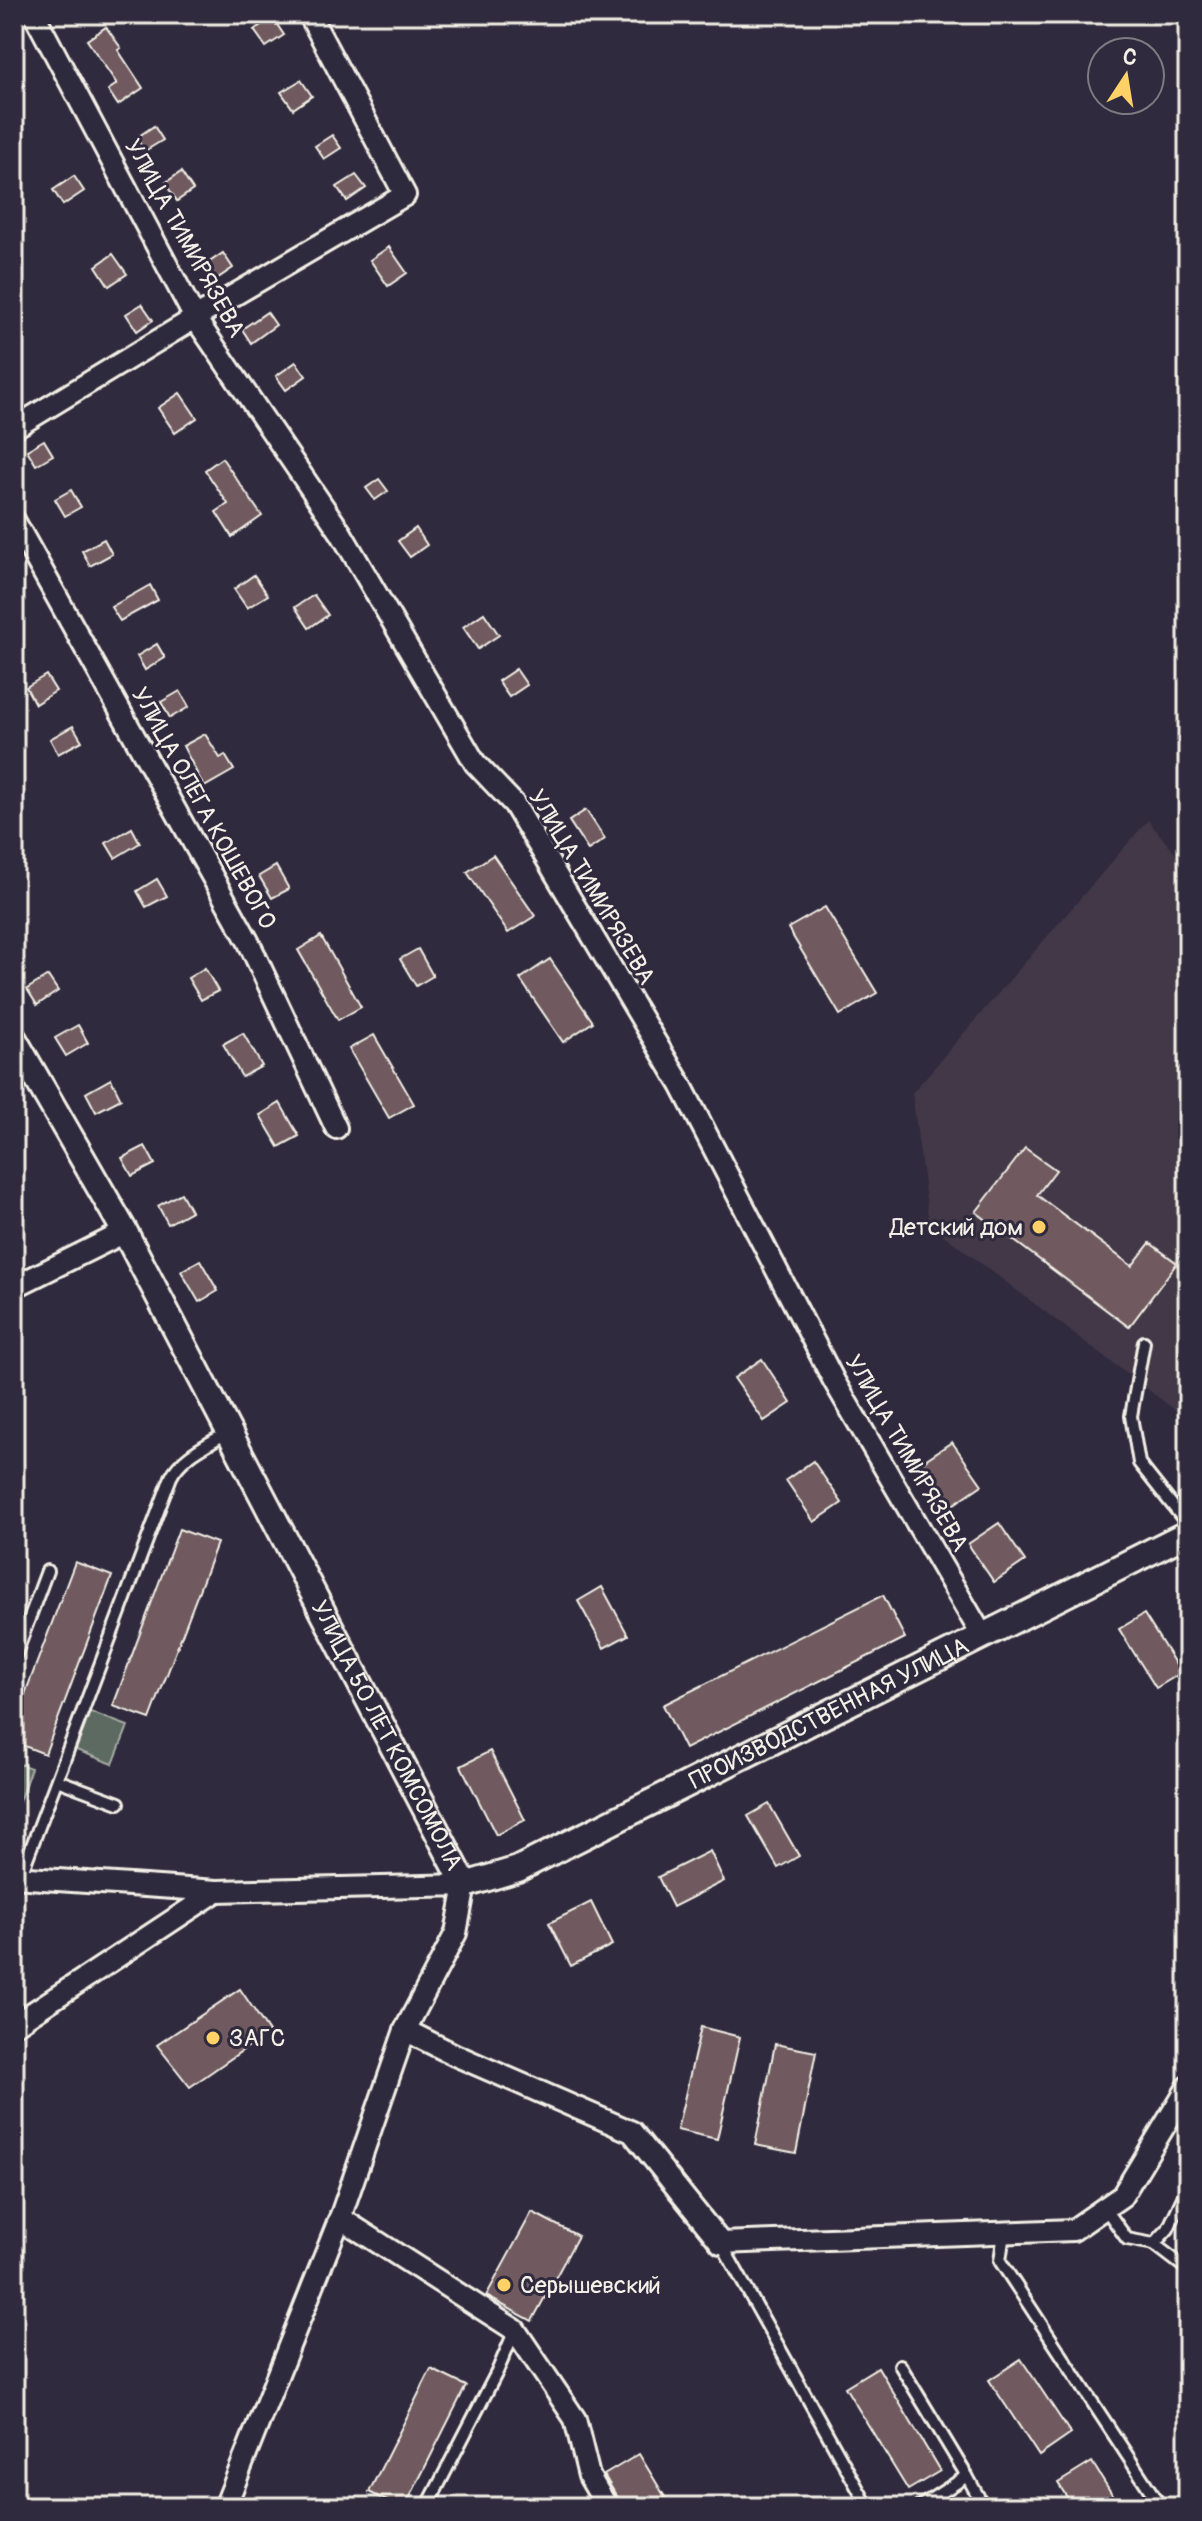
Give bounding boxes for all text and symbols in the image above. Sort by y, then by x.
north arrow [1086,36,1166,116]
text: С [1120,42,1140,73]
street label: УЛИЦА ТИМИРЯЗЕВА [118,134,251,342]
street label: УЛИЦА ОЛЕГА КОШЕВОГО [125,682,282,934]
street label: УЛИЦА ТИМИРЯЗЕВА [522,785,661,990]
place label: Детский дом [889,1213,1023,1242]
marker: Детский дом [1030,1218,1048,1236]
street label: УЛИЦА ТИМИРЯЗЕВА [838,1350,975,1557]
street label: УЛИЦА 50 ЛЕТ КОМСОМОЛА [304,1596,469,1875]
street label: ПРОИЗВОДСТВЕННАЯ УЛИЦА [685,1631,974,1796]
place label: ЗАГС [229,2024,285,2053]
marker: ЗАГС [204,2029,222,2047]
place label: Серышевский [520,2271,661,2300]
marker: Серышевский [495,2276,513,2294]

